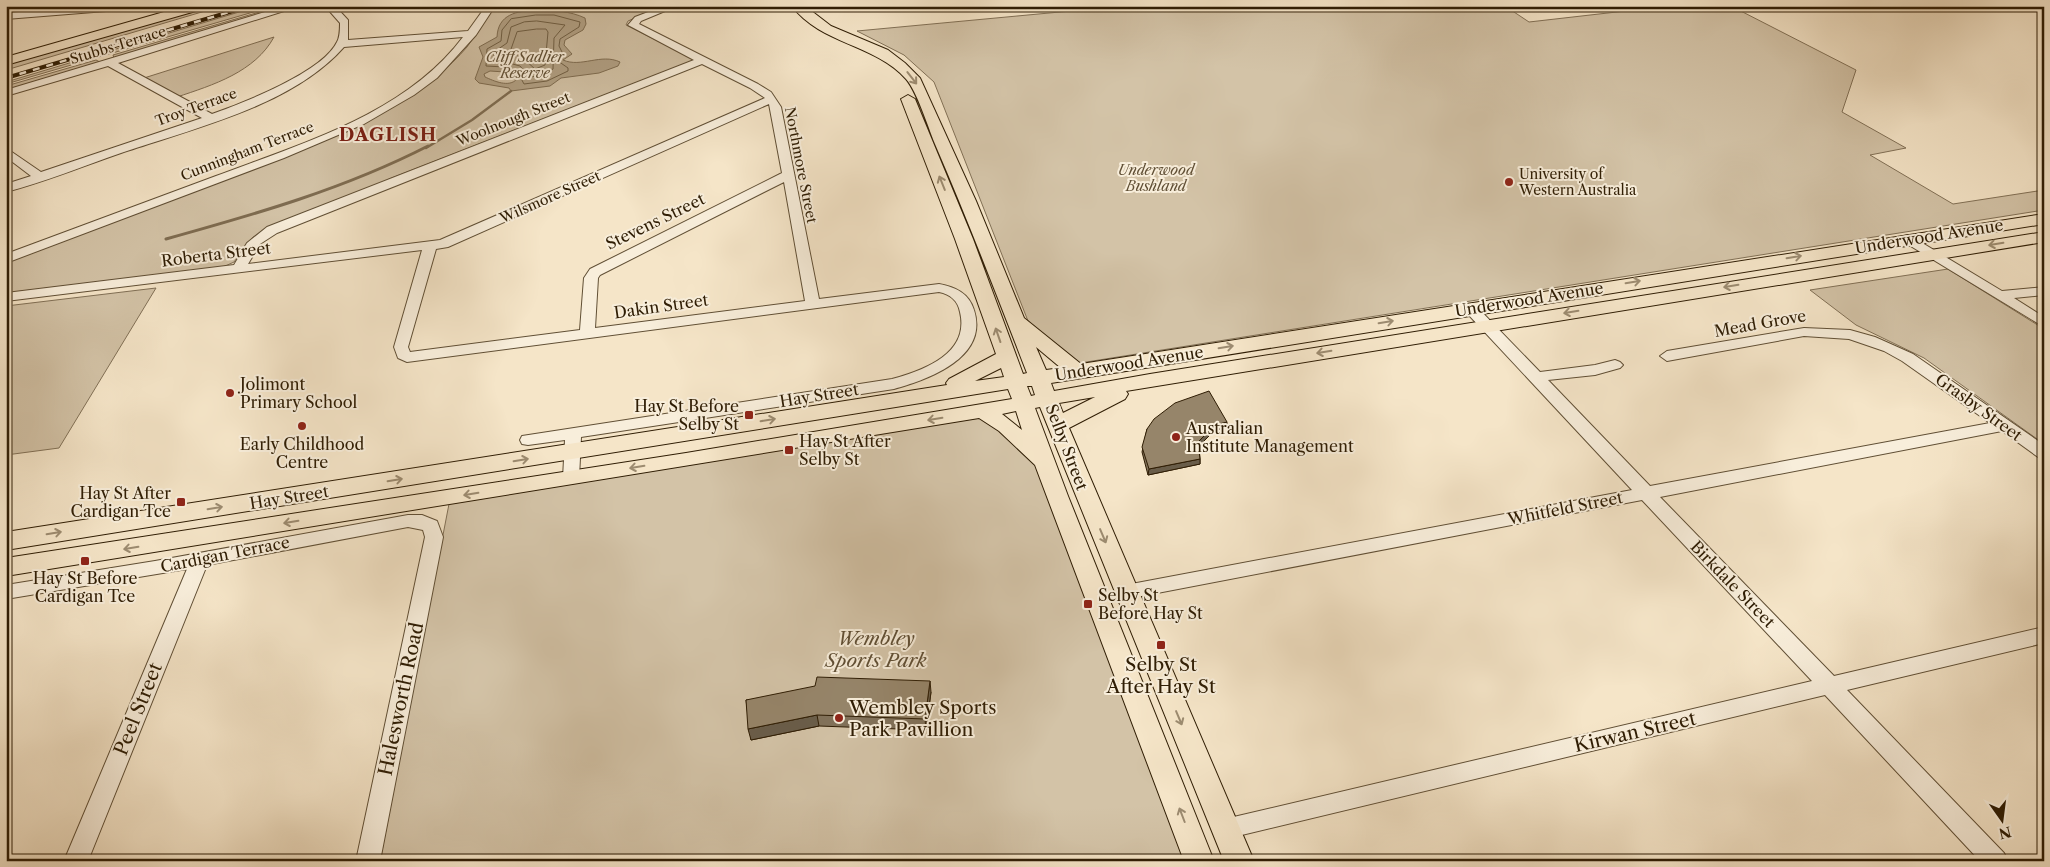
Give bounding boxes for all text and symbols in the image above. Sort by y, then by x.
street label: Stubbs Terrace [68,22,168,68]
park label: Cliff Sadlier Reserve [486,48,566,82]
one-way arrow [906,71,917,84]
street label: Troy Terrace [153,84,239,130]
street label: Woolnough Street [453,88,573,150]
street label: Northmore Street [781,105,821,225]
street label: Cunningham Terrace [178,117,316,185]
district label: DAGLISH [339,124,437,146]
park label: Underwood Bushland [1118,161,1196,195]
place label: University of Western Australia [1518,165,1637,199]
street label: Wilsmore Street [496,167,603,228]
one-way arrow [937,176,946,191]
marker: University of Western Australia [1503,176,1515,188]
street label: Stevens Street [602,188,708,254]
street label: Underwood Avenue [1853,214,2005,258]
street label: Roberta Street [160,237,272,271]
one-way arrow [1988,239,2004,249]
one-way arrow [1786,252,1802,262]
street label: Underwood Avenue [1453,277,1605,321]
one-way arrow [1625,277,1641,287]
one-way arrow [1724,281,1740,291]
street label: Dakin Street [612,289,710,323]
street label: Mead Grove [1712,305,1808,341]
one-way arrow [1563,307,1579,317]
one-way arrow [1378,316,1394,326]
one-way arrow [993,327,1003,343]
street label: Underwood Avenue [1053,341,1205,385]
one-way arrow [1218,342,1234,352]
one-way arrow [1317,347,1333,357]
street label: Grasby Street [1932,369,2027,445]
place label: Jolimont Primary School [237,374,358,412]
street label: Hay Street [778,379,860,411]
marker: Jolimont Primary School [224,387,236,399]
place label: Hay St Before Selby St [634,396,739,434]
street label: Selby Street [1041,401,1093,493]
marker: Hay St Before Selby St [743,409,755,421]
one-way arrow [928,414,944,424]
one-way arrow [760,415,776,425]
place label: Australian Institute Management [1185,418,1354,456]
marker: Early Childhood Centre [296,420,308,432]
place label: Hay St After Selby St [799,431,891,469]
marker: Australian Institute Management [1170,431,1182,443]
place label: Early Childhood Centre [240,434,365,472]
marker: Hay St After Selby St [783,444,795,456]
one-way arrow [513,455,529,465]
one-way arrow [630,463,646,473]
one-way arrow [387,475,403,485]
street label: Hay Street [248,481,330,513]
place label: Hay St After Cardigan Tce [71,483,171,521]
street label: Whitfeld Street [1505,487,1625,529]
one-way arrow [463,489,479,499]
marker: Hay St After Cardigan Tce [175,496,187,508]
one-way arrow [207,503,223,513]
one-way arrow [284,518,300,528]
one-way arrow [46,528,62,538]
one-way arrow [1099,528,1108,543]
street label: Cardigan Terrace [159,532,291,576]
street label: Birkdale Street [1687,536,1780,632]
one-way arrow [123,543,139,553]
marker: Hay St Before Cardigan Tce [79,555,91,567]
place label: Hay St Before Cardigan Tce [33,568,137,606]
place label: Selby St Before Hay St [1098,585,1203,623]
marker: Selby St Before Hay St [1082,598,1094,610]
street label: Halesworth Road [374,620,429,778]
park label: Wembley Sports Park [824,627,927,672]
marker: Selby St After Hay St [1155,639,1167,651]
place label: Selby St After Hay St [1105,653,1216,698]
street label: Peel Street [109,659,167,759]
place label: Wembley Sports Park Pavillion [848,696,997,741]
street label: Kirwan Street [1572,707,1699,757]
one-way arrow [1176,711,1185,726]
marker: Wembley Sports Park Pavillion [833,712,845,724]
north arrow [1978,794,2028,844]
one-way arrow [1177,808,1186,823]
text: N [1997,822,2013,843]

